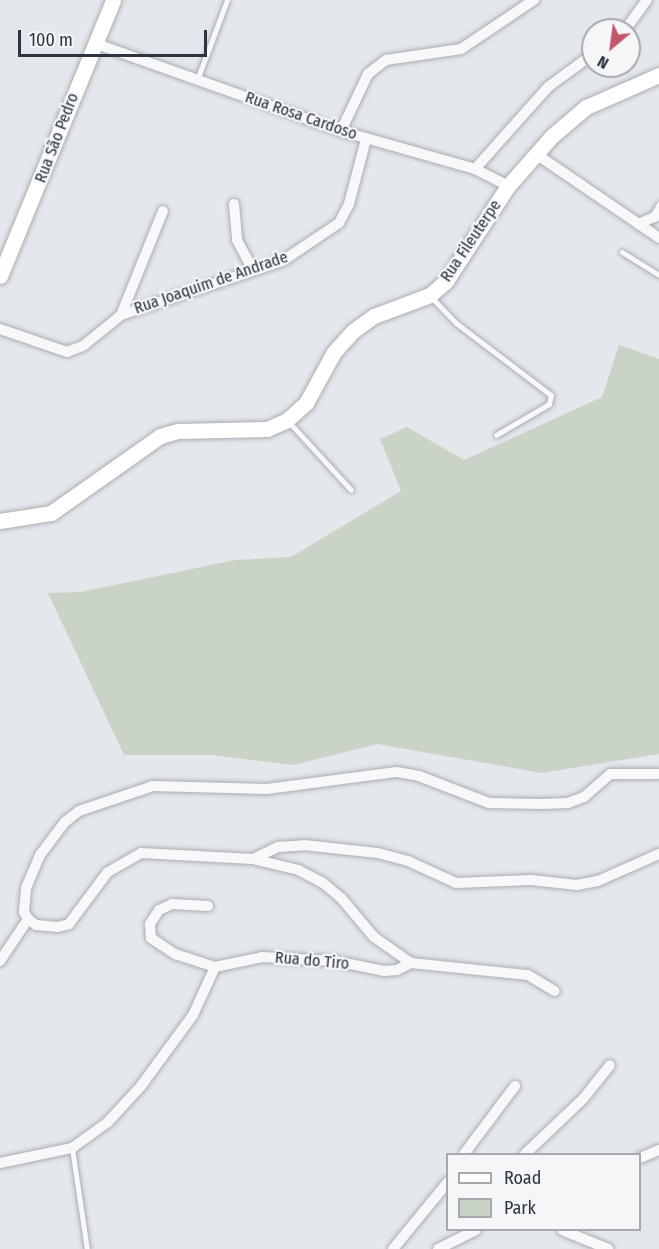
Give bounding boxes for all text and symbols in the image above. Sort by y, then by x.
scale bar [21,18,210,56]
north arrow [581,18,641,78]
text: 100 m [29,29,73,51]
text: N [594,52,612,73]
street label: Rua Rosa Cardoso [243,88,359,144]
street label: Rua São Pedro [31,90,83,186]
street label: Rua Fileuterpe [437,196,505,286]
street label: Rua Joaquim de Andrade [132,248,290,318]
street label: Rua do Tiro [274,948,350,974]
legend [446,1153,641,1231]
text: Road [504,1167,541,1189]
text: Park [504,1197,536,1219]

